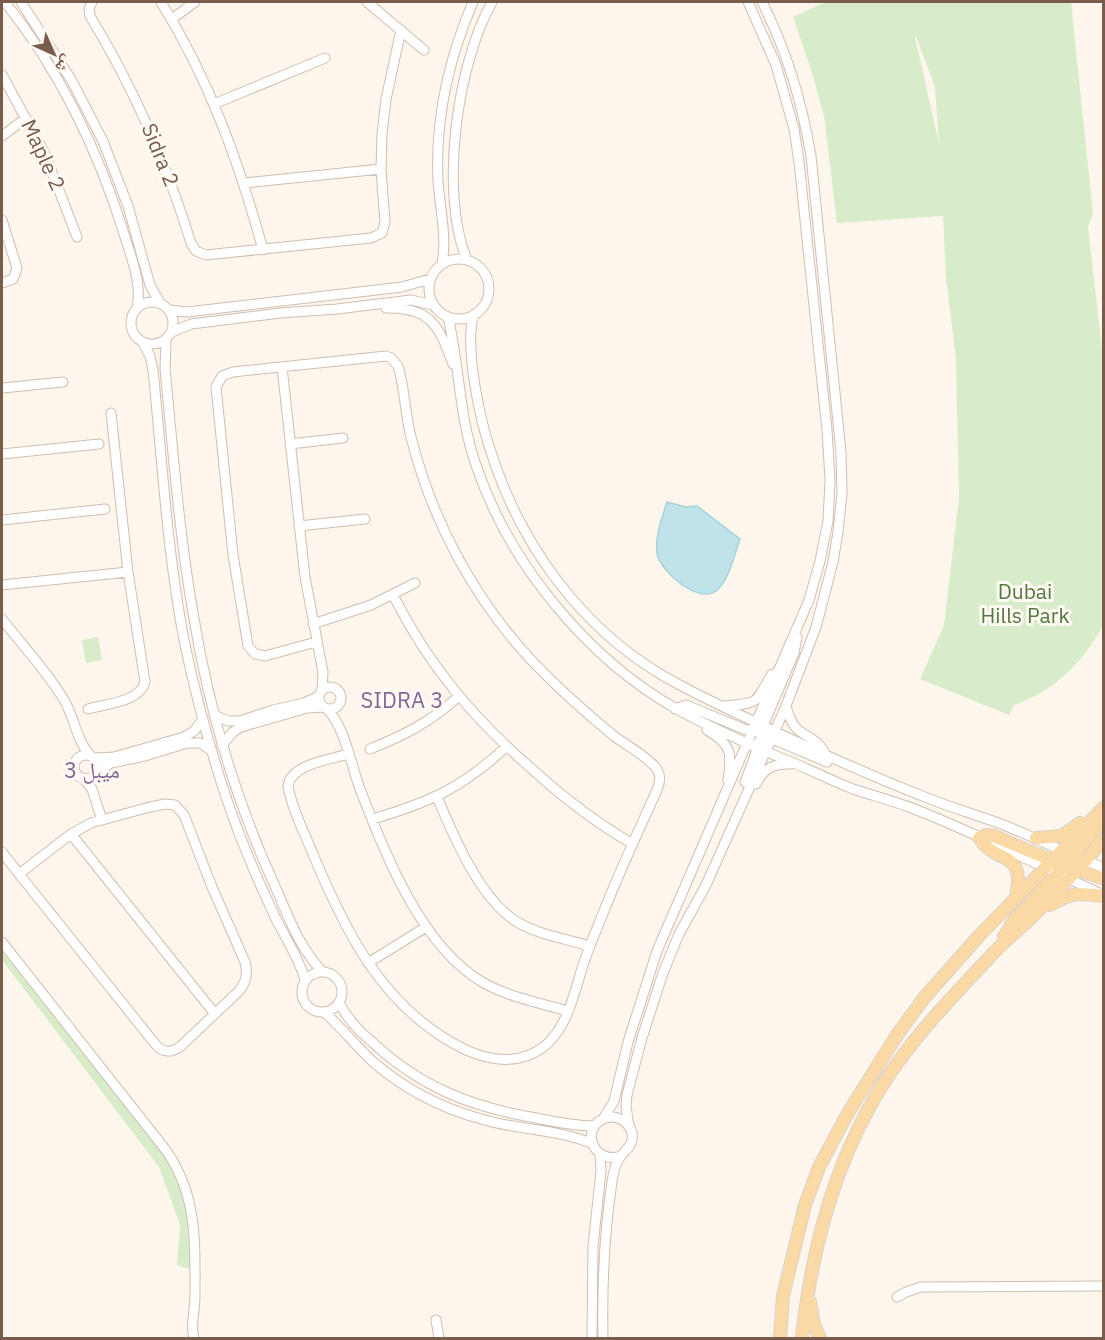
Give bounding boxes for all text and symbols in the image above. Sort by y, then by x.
north arrow [24,24,84,84]
text: ش [52,52,78,78]
street label: Maple 2 [15,115,72,195]
street label: Sidra 2 [136,119,186,190]
park label: Dubai Hills Park [980,577,1070,629]
district label: SIDRA 3 [361,685,443,714]
district label: ميبل 3 [64,755,120,784]

